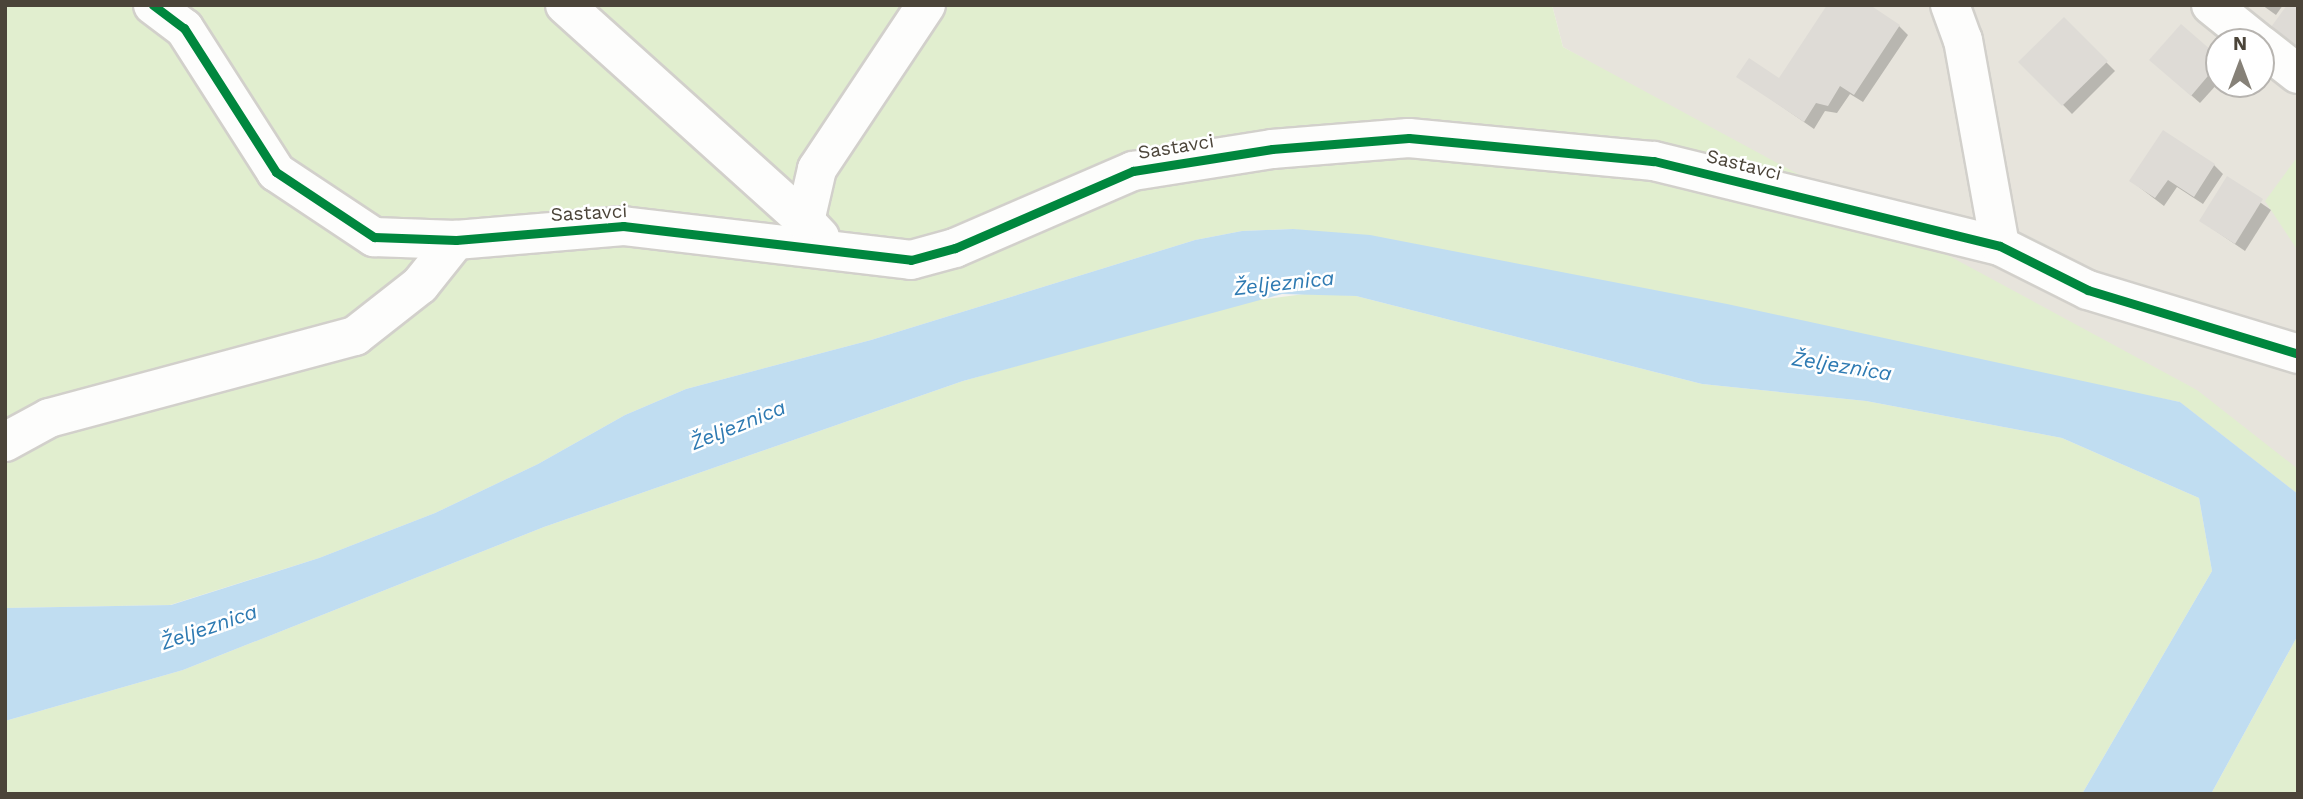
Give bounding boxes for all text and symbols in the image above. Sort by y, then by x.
north arrow [2205,28,2275,98]
text: N [2233,32,2247,55]
street label: Sastavci [1136,130,1216,164]
street label: Sastavci [1704,145,1784,185]
street label: Sastavci [550,200,628,226]
water label: Željeznica [1233,265,1335,301]
water label: Željeznica [1790,346,1894,386]
water label: Željeznica [687,394,789,456]
water label: Željeznica [157,599,261,655]

